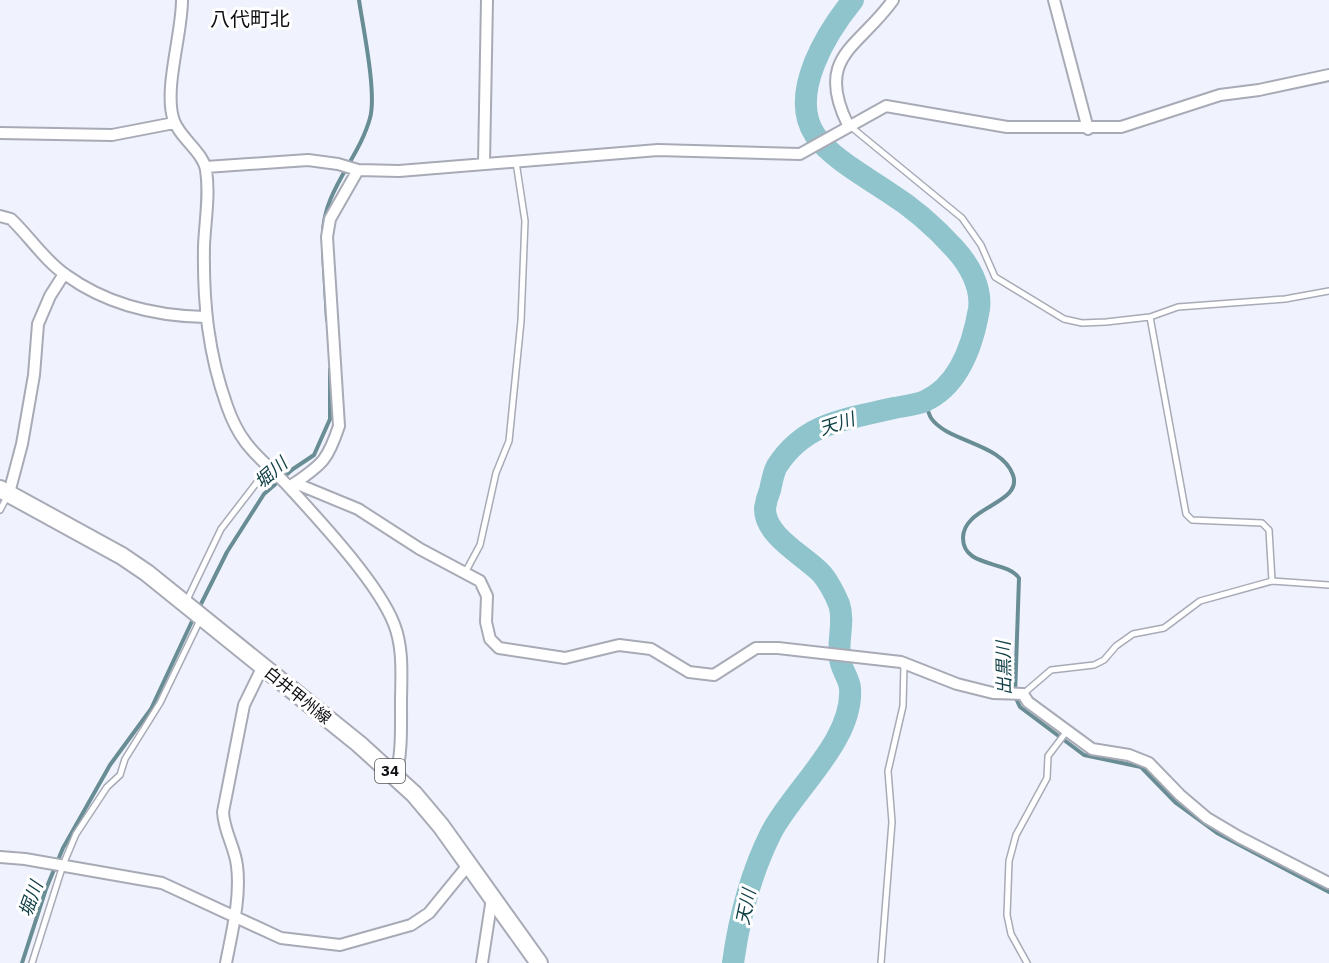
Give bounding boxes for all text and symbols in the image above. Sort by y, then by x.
district label: 八代町北 [210,5,290,32]
water label: 天川 [816,406,859,440]
water label: 堀川 [250,451,293,493]
water label: 出黒川 [991,639,1015,695]
street label: 白井甲州線 [261,662,335,728]
road number: 34 [375,759,405,783]
water label: 堀川 [14,876,48,920]
water label: 天川 [731,885,761,927]

